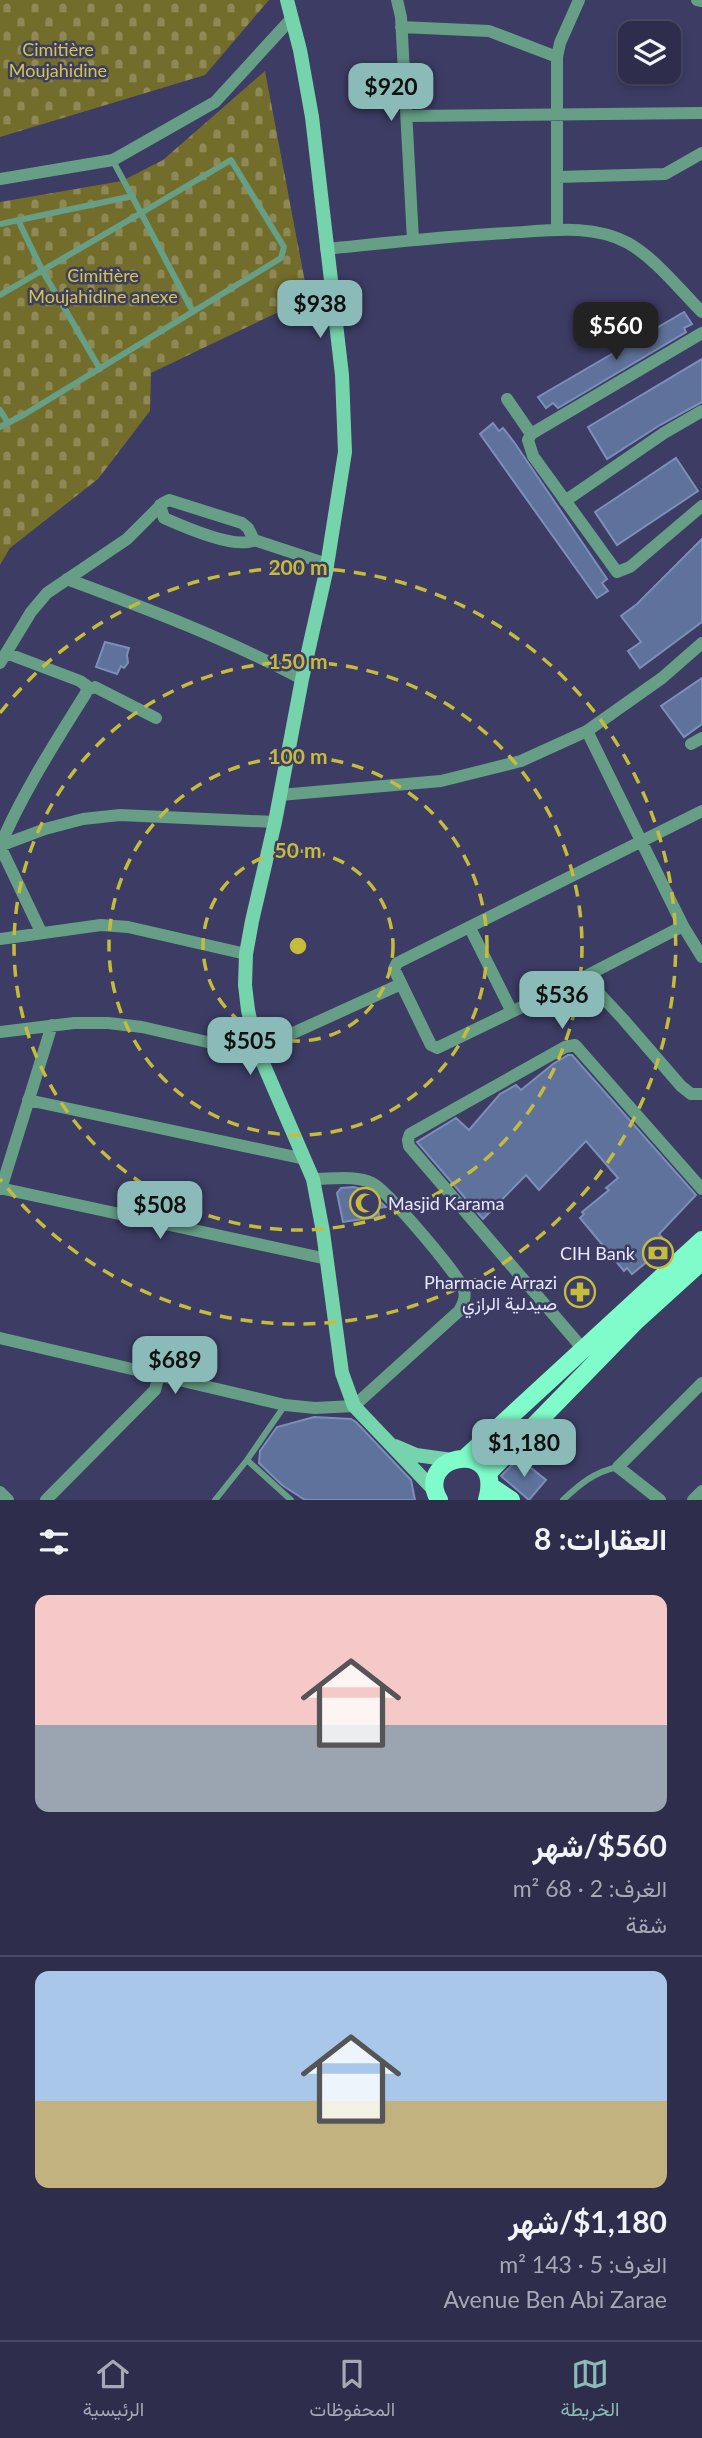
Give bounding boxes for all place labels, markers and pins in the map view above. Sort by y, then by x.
pin: $920 [350,64,432,123]
pin: $938 [279,280,361,340]
pin: $560 [575,302,657,362]
centre of rings [286,934,310,958]
pin: $536 [521,972,603,1031]
pin: $505 [209,1018,291,1077]
pin: $508 [119,1182,201,1241]
mosque icon: Masjid Karama [348,1186,382,1220]
place label: Masjid Karama [388,1192,504,1214]
bank icon: CIH Bank [641,1236,675,1270]
place label: CIH Bank [560,1242,636,1264]
place label: Pharmacie Arrazi صيدلية الرازي [424,1271,557,1319]
pharmacy icon: Pharmacie Arrazi صيدلية الرازي [563,1275,597,1309]
pin: $689 [134,1336,216,1396]
pin: $1,180 [467,1420,581,1479]

